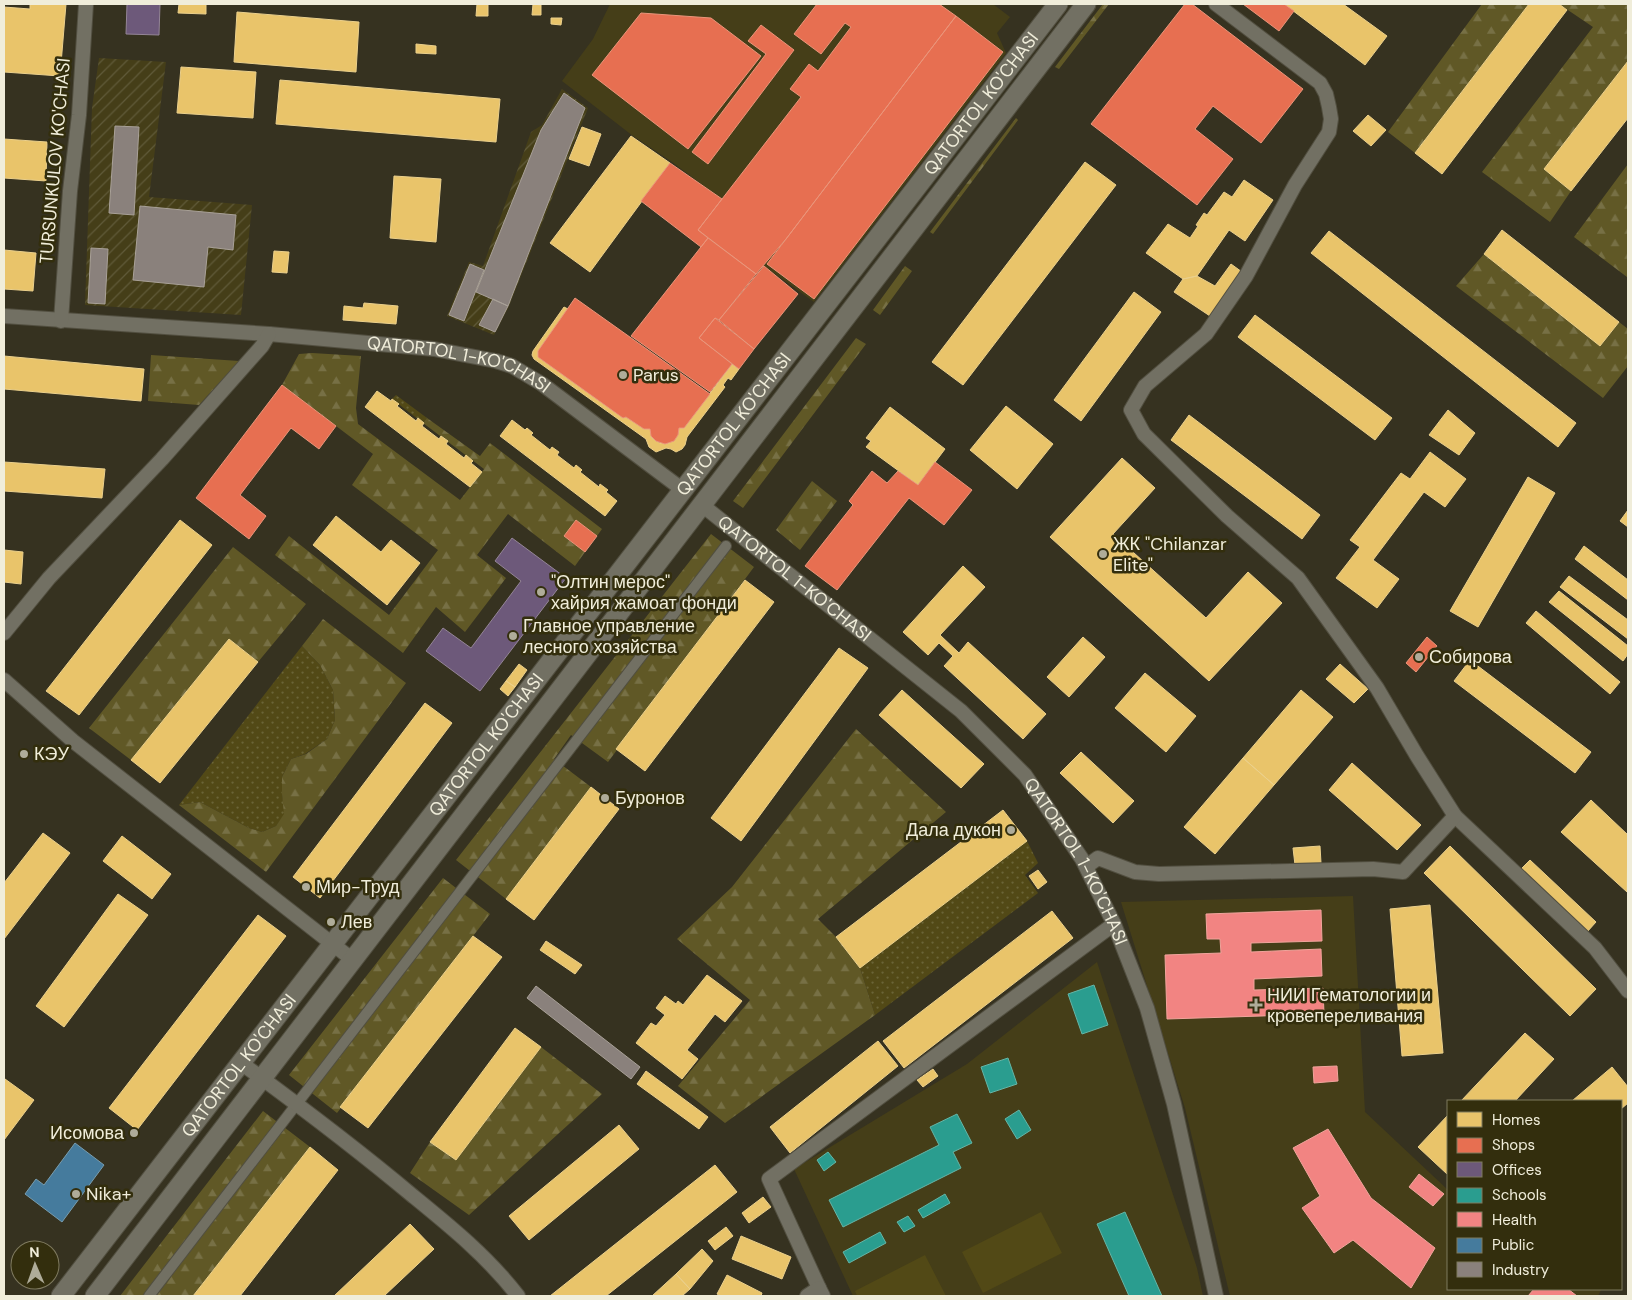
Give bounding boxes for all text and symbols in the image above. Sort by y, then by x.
street label: QATORTOL KO'CHASI [918,27,1044,180]
street label: TURSUNKULOV KO'CHASI [34,57,76,265]
street label: QATORTOL 1-KO'CHASI [366,331,555,398]
street label: QATORTOL KO'CHASI [671,348,796,501]
place label: Parus [633,363,679,387]
marker: Parus [617,369,629,381]
street label: QATORTOL 1-KO'CHASI [713,510,876,647]
place label: ЖК "Chilanzar Elite" [1113,532,1227,577]
marker: ЖК "Chilanzar Elite" [1097,548,1109,560]
place label: "Олтин мерос" хайрия жамоат фонди [551,570,737,615]
marker: "Олтин мерос" хайрия жамоат фонди [535,586,547,598]
place label: Главное управление лесного хозяйства [523,614,695,659]
marker: Главное управление лесного хозяйства [507,630,519,642]
place label: Собирова [1429,645,1513,669]
marker: Собирова [1413,651,1425,663]
street label: QATORTOL KO'CHASI [423,669,549,821]
place label: КЭУ [34,742,69,766]
marker: КЭУ [18,748,30,760]
street label: QATORTOL 1-KO'CHASI [1018,773,1133,948]
place label: Буронов [615,786,685,810]
marker: Буронов [599,792,611,804]
place label: Дала дукон [906,818,1001,842]
marker: Дала дукон [1005,824,1017,836]
place label: Мир-Труд [316,875,400,899]
marker: Мир-Труд [300,881,312,893]
place label: Лев [341,910,372,934]
marker: Лев [325,916,337,928]
place label: НИИ Гематологии и кровепереливания [1267,983,1431,1028]
street label: QATORTOL KO'CHASI [176,989,302,1142]
marker: НИИ Гематологии и кровепереливания [1249,998,1263,1012]
legend [1447,1100,1622,1290]
text: Homes [1492,1110,1541,1130]
place label: Исомова [50,1121,125,1145]
marker: Исомова [128,1127,140,1139]
text: Shops [1492,1135,1535,1155]
text: Offices [1492,1160,1542,1180]
place label: Nika+ [86,1182,132,1206]
text: Schools [1492,1185,1547,1205]
marker: Nika+ [70,1188,82,1200]
text: Health [1492,1210,1537,1230]
text: Public [1492,1235,1534,1255]
north arrow [10,1240,60,1290]
text: N [29,1243,40,1261]
text: Industry [1492,1260,1550,1280]

